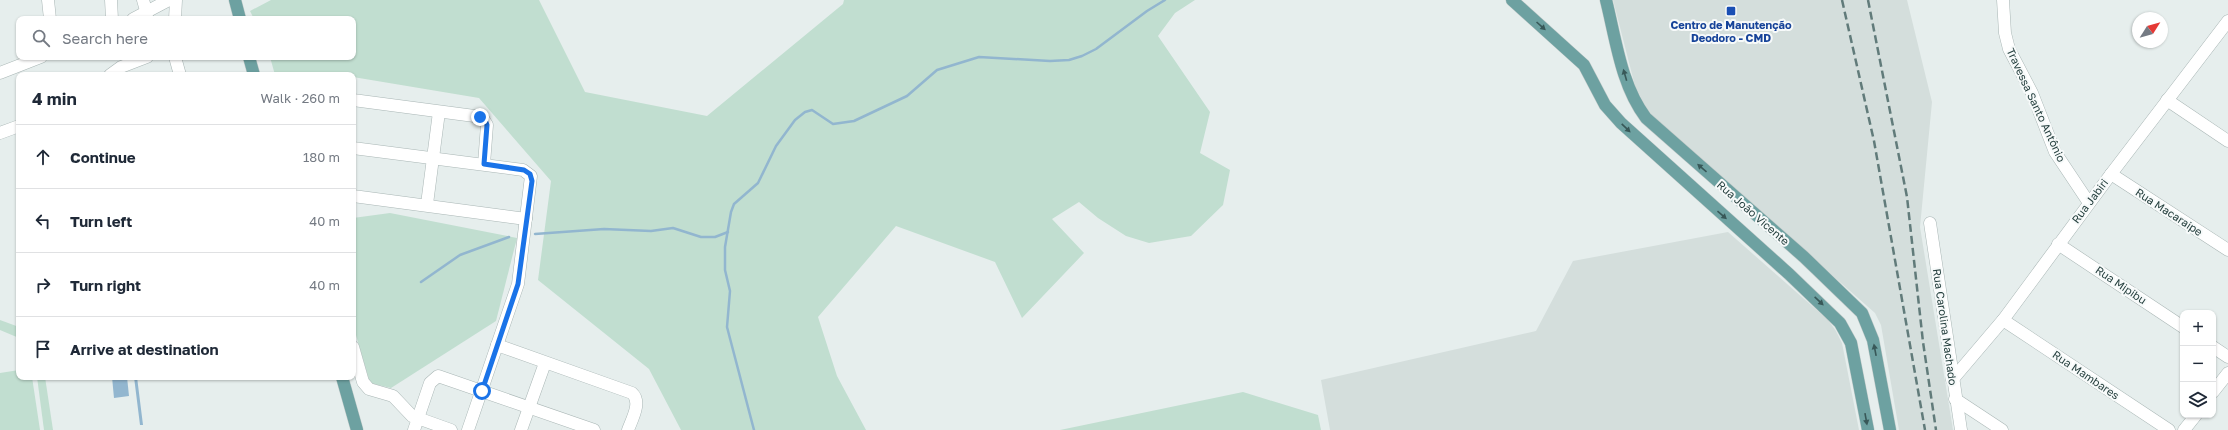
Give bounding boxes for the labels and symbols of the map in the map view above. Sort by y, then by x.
marker: Centro de Manutenção Deodoro - CMD [1725,5,1737,17]
north arrow [2132,12,2168,48]
place label: Centro de Manutenção Deodoro - CMD [1670,18,1792,44]
one-way arrow [1536,21,1546,30]
street label: Travessa Santo Antônio [2004,46,2069,164]
one-way arrow [1622,68,1628,80]
route end [471,108,489,126]
one-way arrow [1621,123,1631,133]
one-way arrow [1697,164,1707,173]
street label: Rua Jabiri [2069,176,2111,225]
street label: Rua João Vicente [1715,178,1792,247]
street label: Rua Macaraipe [2133,185,2205,238]
one-way arrow [1717,210,1728,219]
street label: Rua Mipibu [2093,263,2149,306]
street label: Rua Carolina Machado [1931,268,1960,386]
one-way arrow [1814,297,1825,306]
one-way arrow [1872,344,1878,356]
street label: Rua Mambares [2050,347,2122,402]
route start [473,382,491,400]
one-way arrow [1863,412,1869,425]

